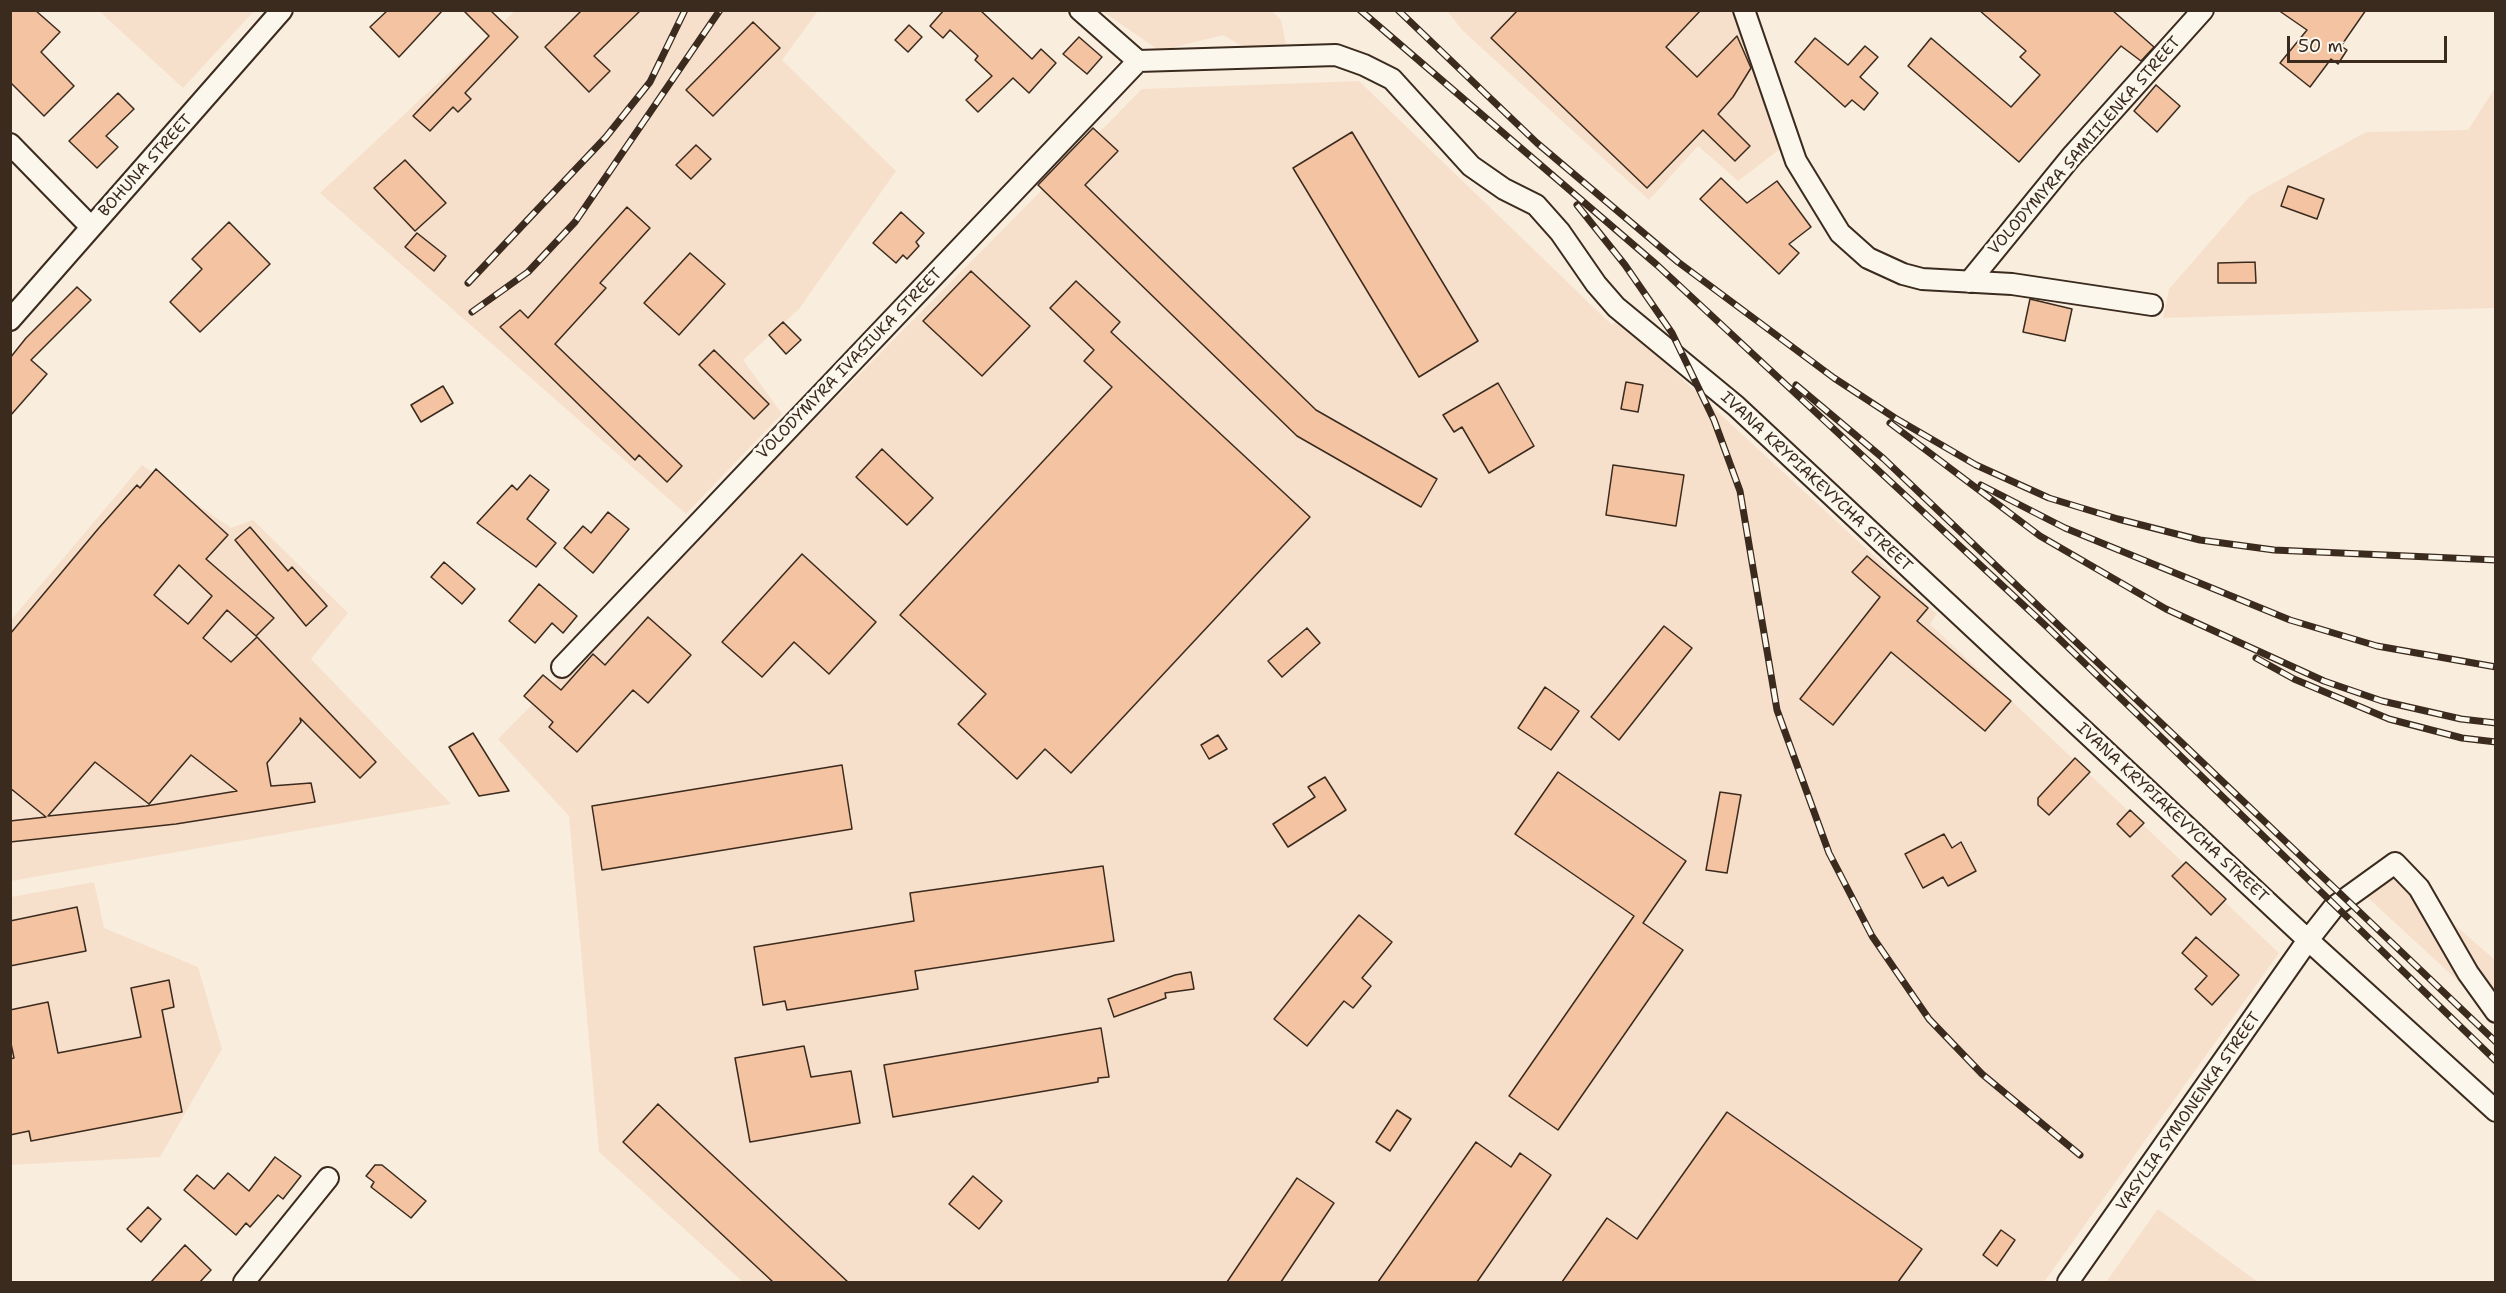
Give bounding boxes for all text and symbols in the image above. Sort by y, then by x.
scale bar [2290,24,2450,62]
street label: VOLODYMYRA SAMIILENKA STREET [1985,33,2185,259]
text: 50 m [2298,34,2343,58]
street label: BOHUNA STREET [95,111,197,221]
street label: VOLODYMYRA IVASIUKA STREET [753,264,947,464]
street label: IVANA KRYPIAKEVYCHA STREET [1716,388,1916,576]
street label: IVANA KRYPIAKEVYCHA STREET [2072,719,2272,907]
street label: VASYLIA SYMONENKA STREET [2113,1009,2265,1215]

